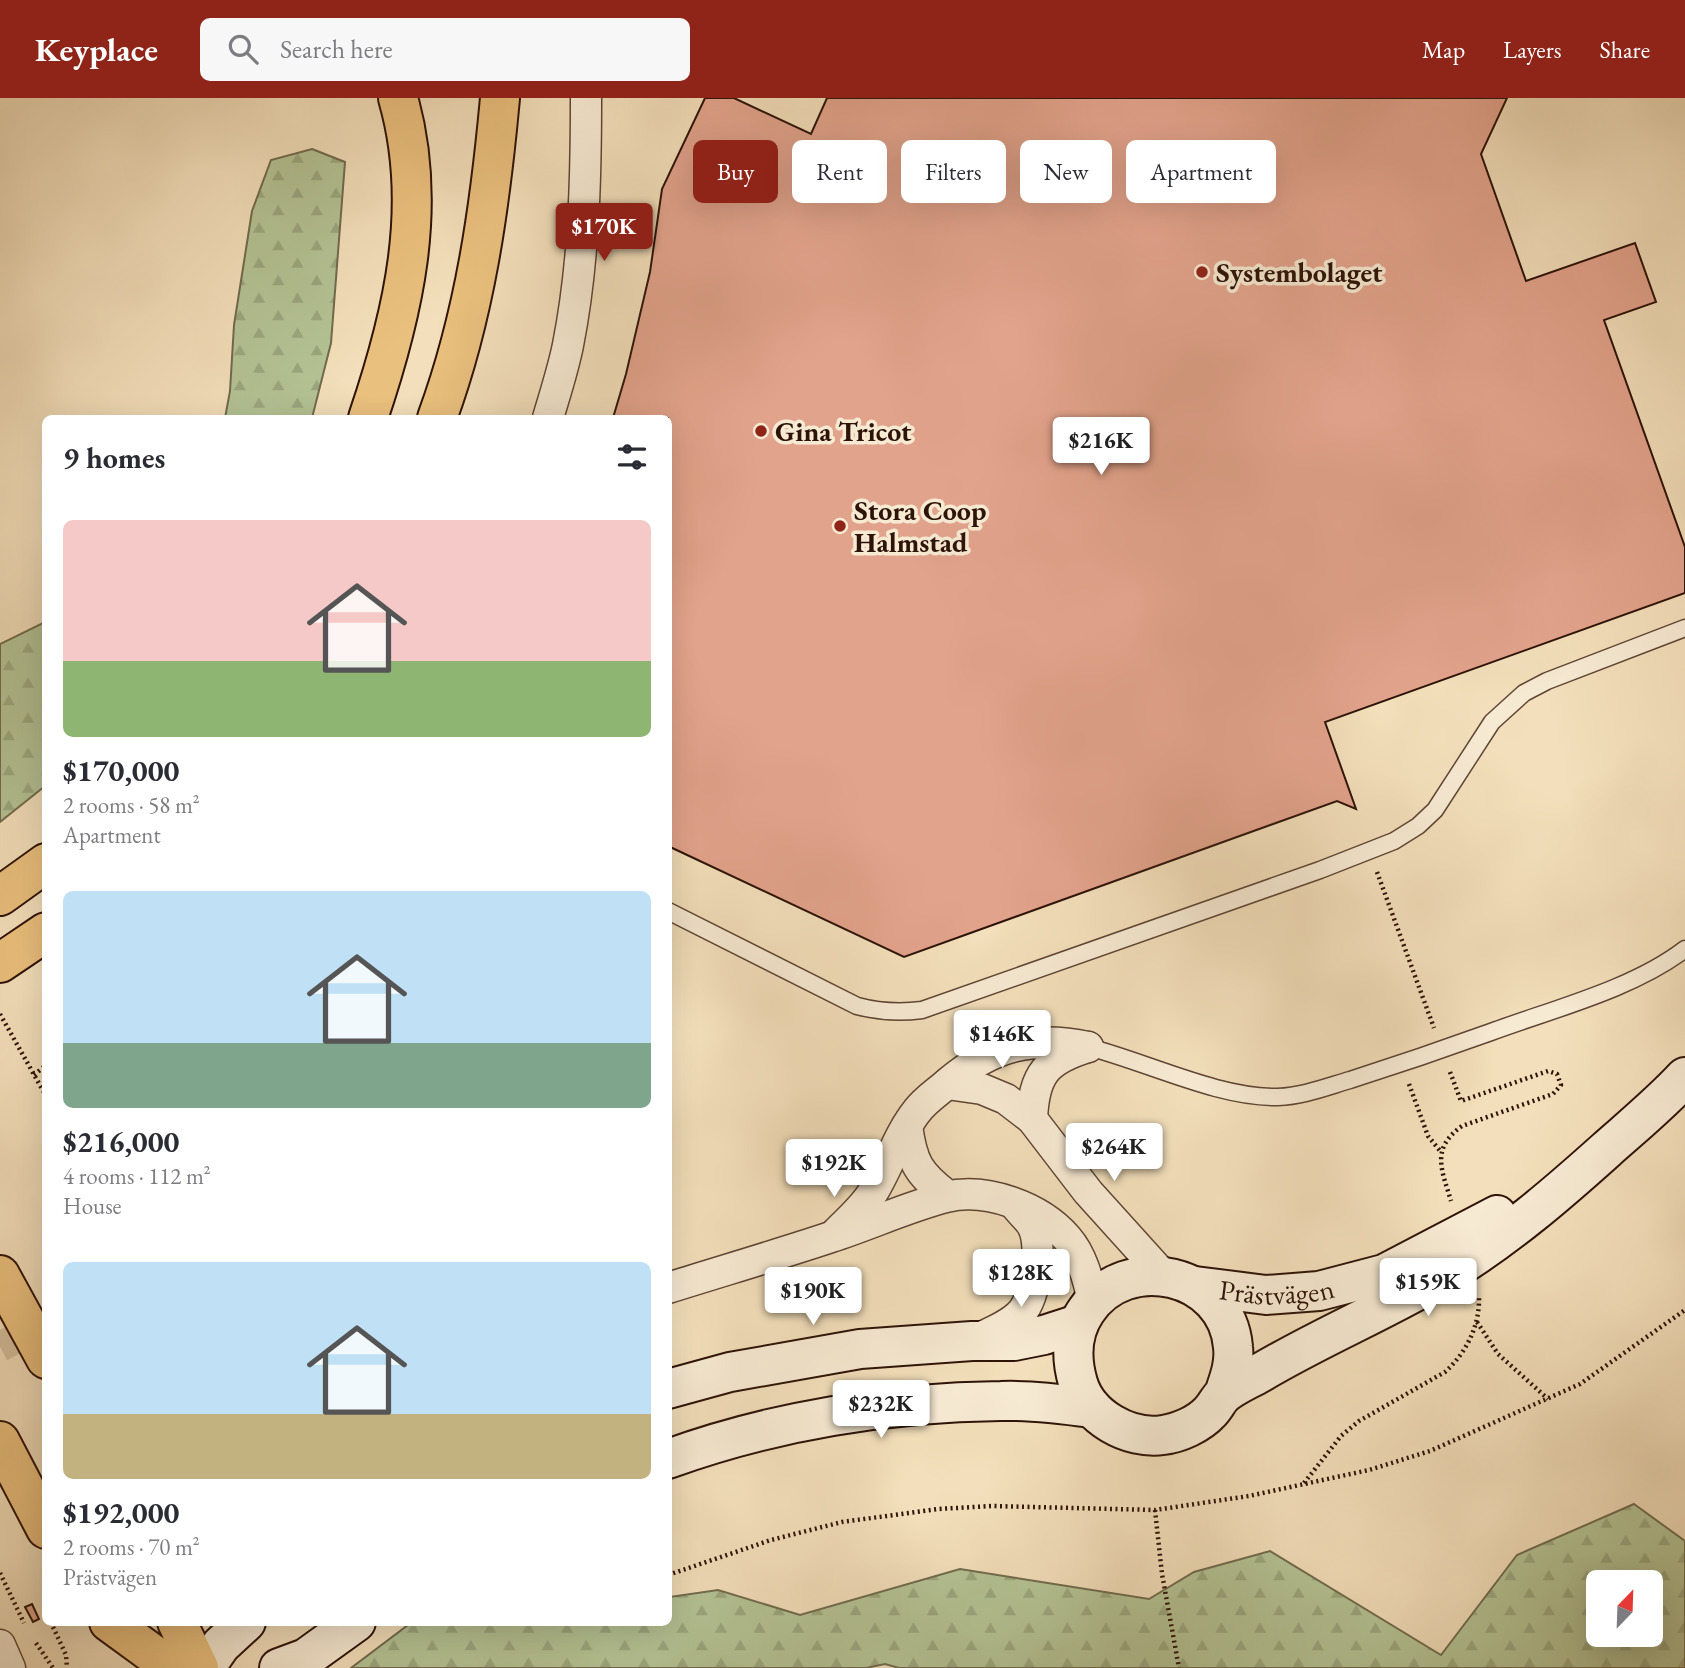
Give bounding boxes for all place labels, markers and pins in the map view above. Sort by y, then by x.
pin: $170K [555,204,653,263]
place label: Systembolaget [1216,254,1383,290]
marker: Systembolaget [1194,264,1210,280]
place label: Gina Tricot [775,413,912,449]
pin: $216K [1052,418,1150,477]
marker: Gina Tricot [753,423,769,439]
place label: Stora Coop Halmstad [854,492,986,560]
marker: Stora Coop Halmstad [832,518,848,534]
pin: $146K [953,1010,1051,1070]
pin: $264K [1065,1124,1163,1183]
pin: $192K [785,1140,883,1199]
pin: $128K [972,1250,1070,1309]
pin: $159K [1379,1258,1477,1318]
pin: $190K [764,1268,862,1327]
pin: $232K [832,1380,930,1440]

